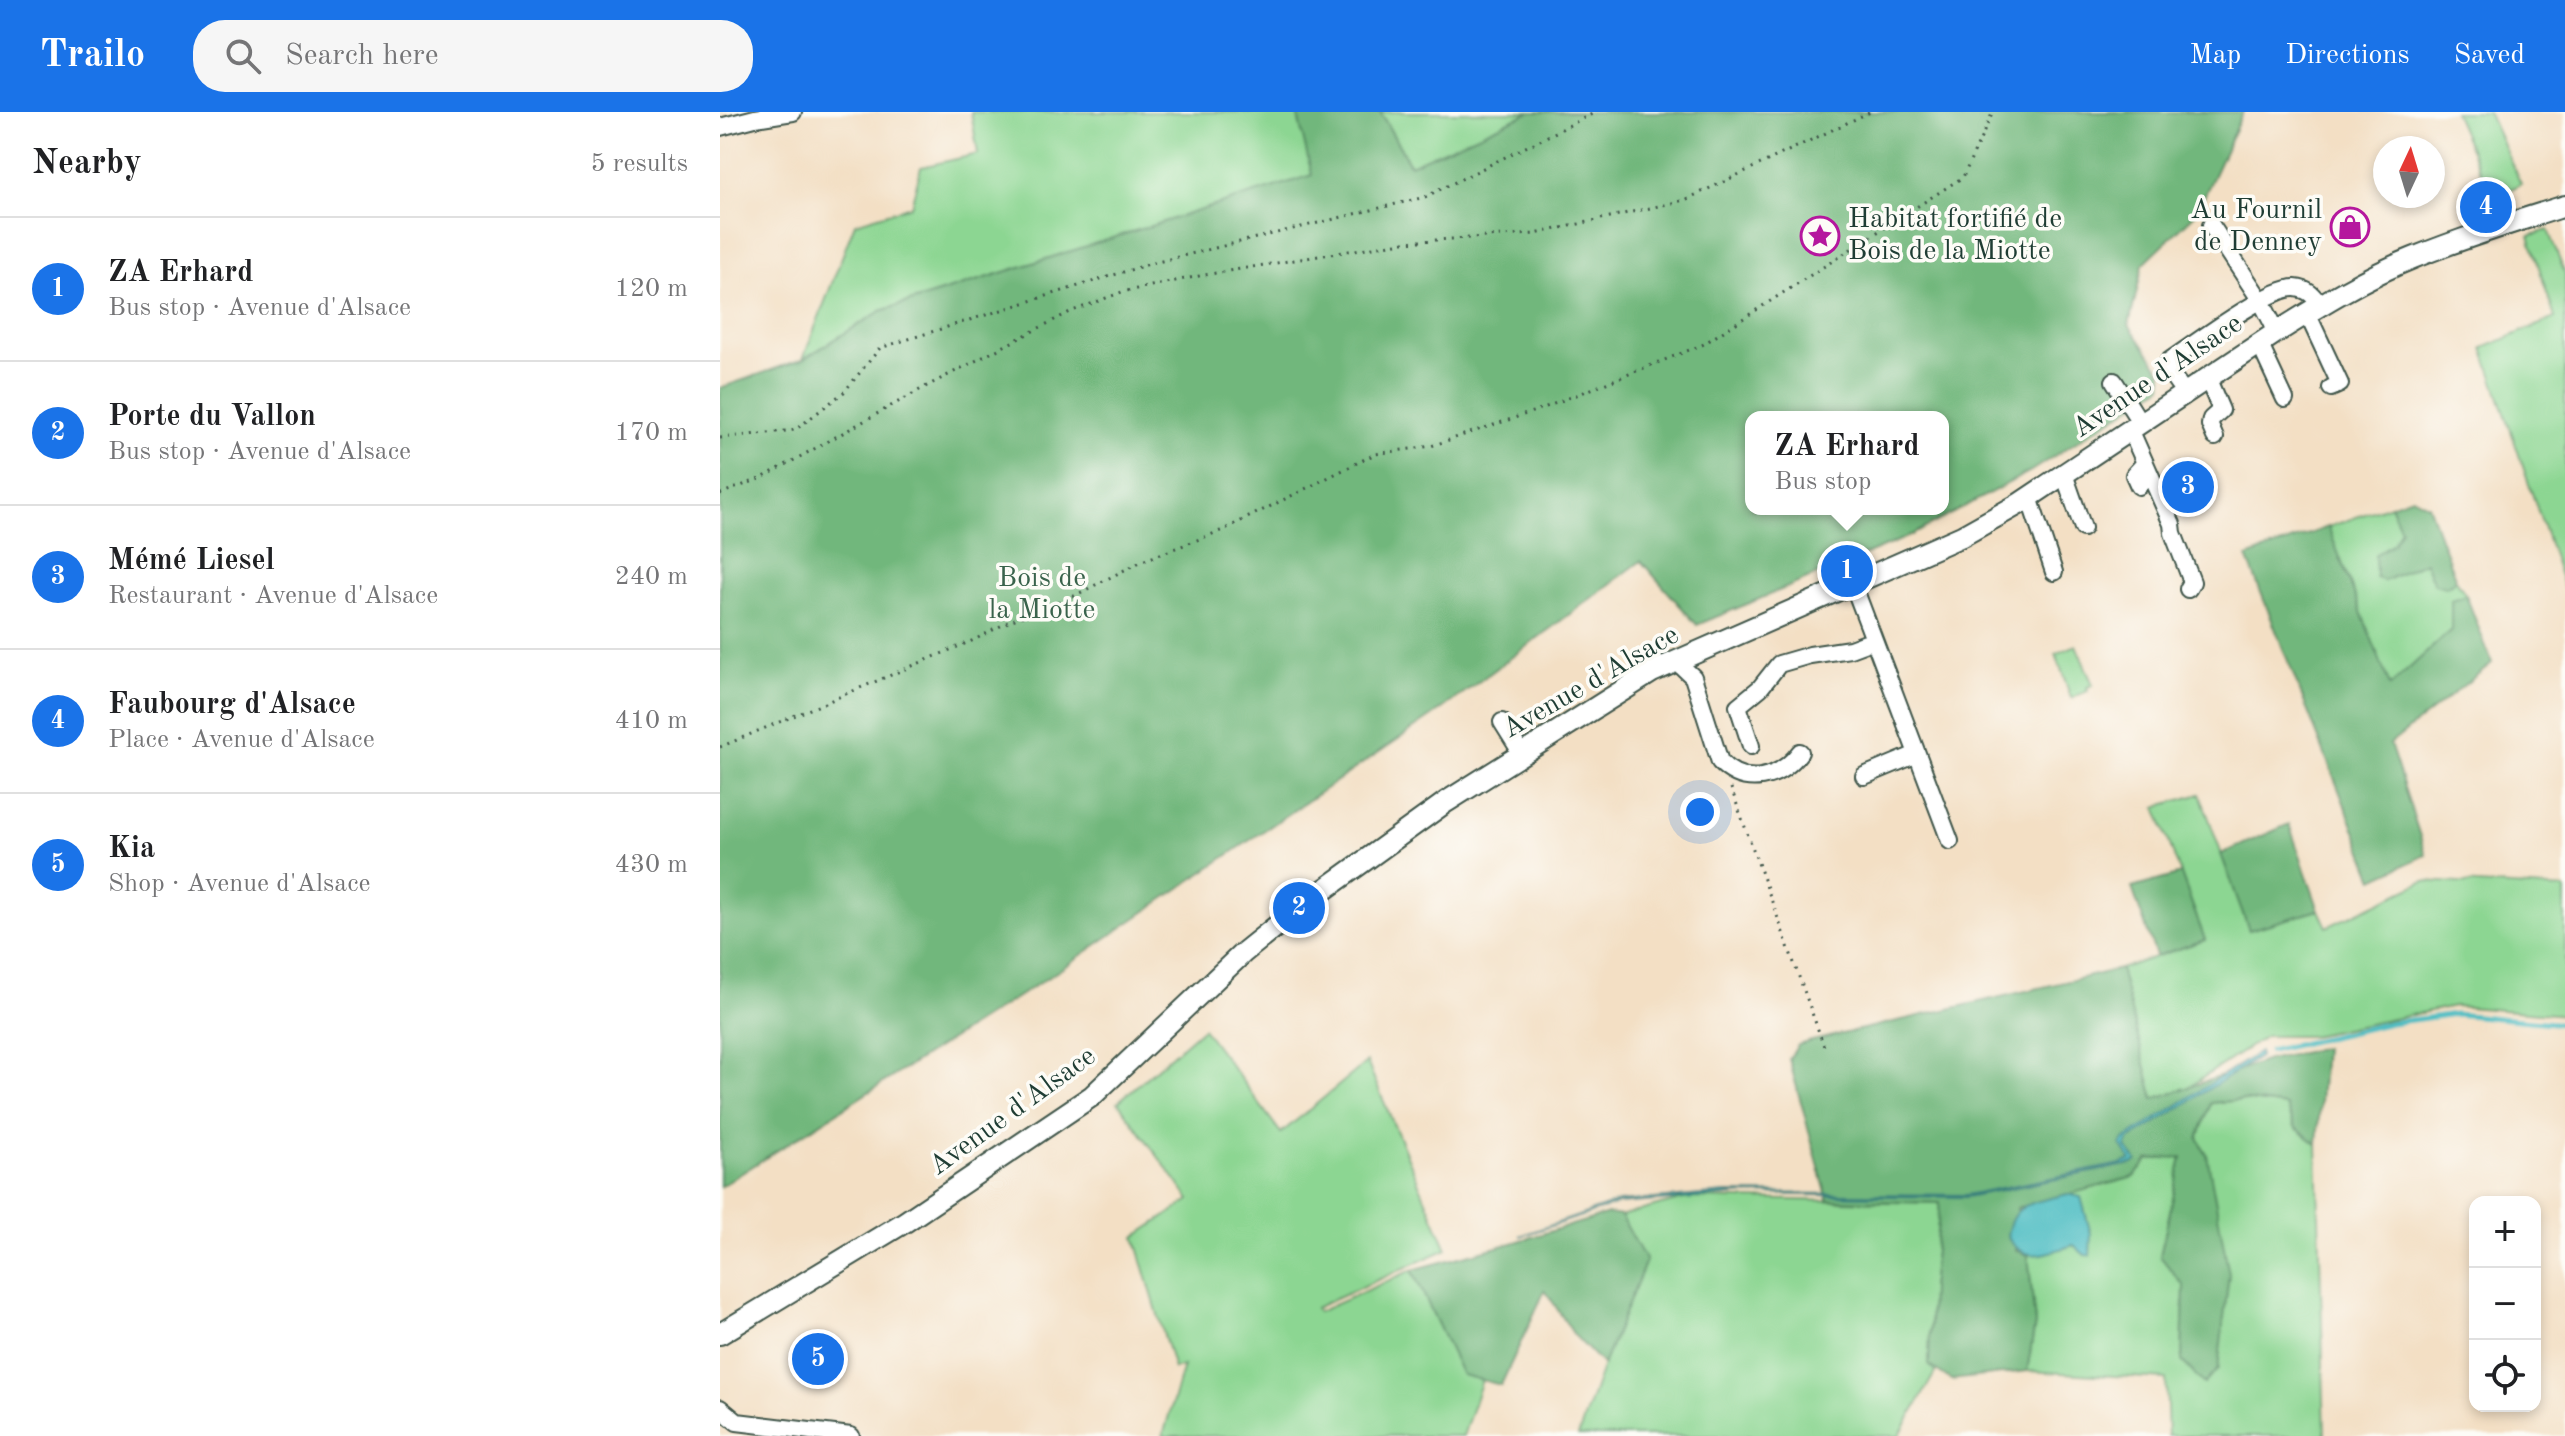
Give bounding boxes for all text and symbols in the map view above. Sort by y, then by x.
search box [193,20,753,92]
icon: search [221,34,265,78]
text: Trailo [40,37,145,75]
text: Search here [285,41,439,71]
text: Map [2189,42,2241,70]
text: Directions [2285,42,2410,70]
text: Saved [2454,42,2525,70]
north arrow [2373,136,2445,208]
text: Nearby [32,147,142,181]
text: 5 results [590,151,688,177]
pin: 4 [2460,177,2512,237]
place label: Au Fournil de Denney [2190,197,2322,257]
place label: Habitat fortifié de Bois de la Miotte [1848,206,2062,266]
shop icon: Au Fournil de Denney [2329,206,2371,248]
place icon: Habitat fortifié de Bois de la Miotte [1799,215,1841,257]
text: ZA Erhard [108,258,254,288]
text: 1 [50,276,66,302]
text: 120 m [615,276,688,302]
text: Bus stop · Avenue d'Alsace [108,295,411,321]
street label: Avenue d'Alsace [2068,310,2248,444]
text: Porte du Vallon [108,402,316,432]
popup [1745,411,1949,515]
text: 2 [50,420,66,446]
text: 170 m [615,420,688,446]
text: ZA Erhard [1774,432,1920,462]
text: Bus stop · Avenue d'Alsace [108,439,411,465]
pin: 3 [2162,457,2214,517]
text: Bus stop [1774,469,1871,495]
pin: 1 [1821,541,1873,601]
text: Mémé Liesel [108,546,275,576]
text: 3 [50,564,66,590]
text: 240 m [615,564,688,590]
park label: Bois de la Miotte [989,565,1095,625]
text: Restaurant · Avenue d'Alsace [108,583,438,609]
street label: Avenue d'Alsace [1498,621,1684,745]
text: Faubourg d'Alsace [108,690,356,720]
text: 4 [50,708,66,734]
text: 410 m [615,708,688,734]
text: Place · Avenue d'Alsace [108,727,375,753]
your location [1680,792,1720,832]
text: Kia [108,834,155,864]
text: 5 [50,852,66,878]
text: 430 m [615,852,688,878]
text: Shop · Avenue d'Alsace [108,871,370,897]
pin: 2 [1273,878,1325,938]
street label: Avenue d'Alsace [925,1042,1101,1182]
map controls [2469,1196,2541,1412]
button: + [2469,1196,2541,1268]
button: − [2469,1268,2541,1340]
pin: 5 [792,1329,844,1389]
button: locate [2469,1340,2541,1412]

